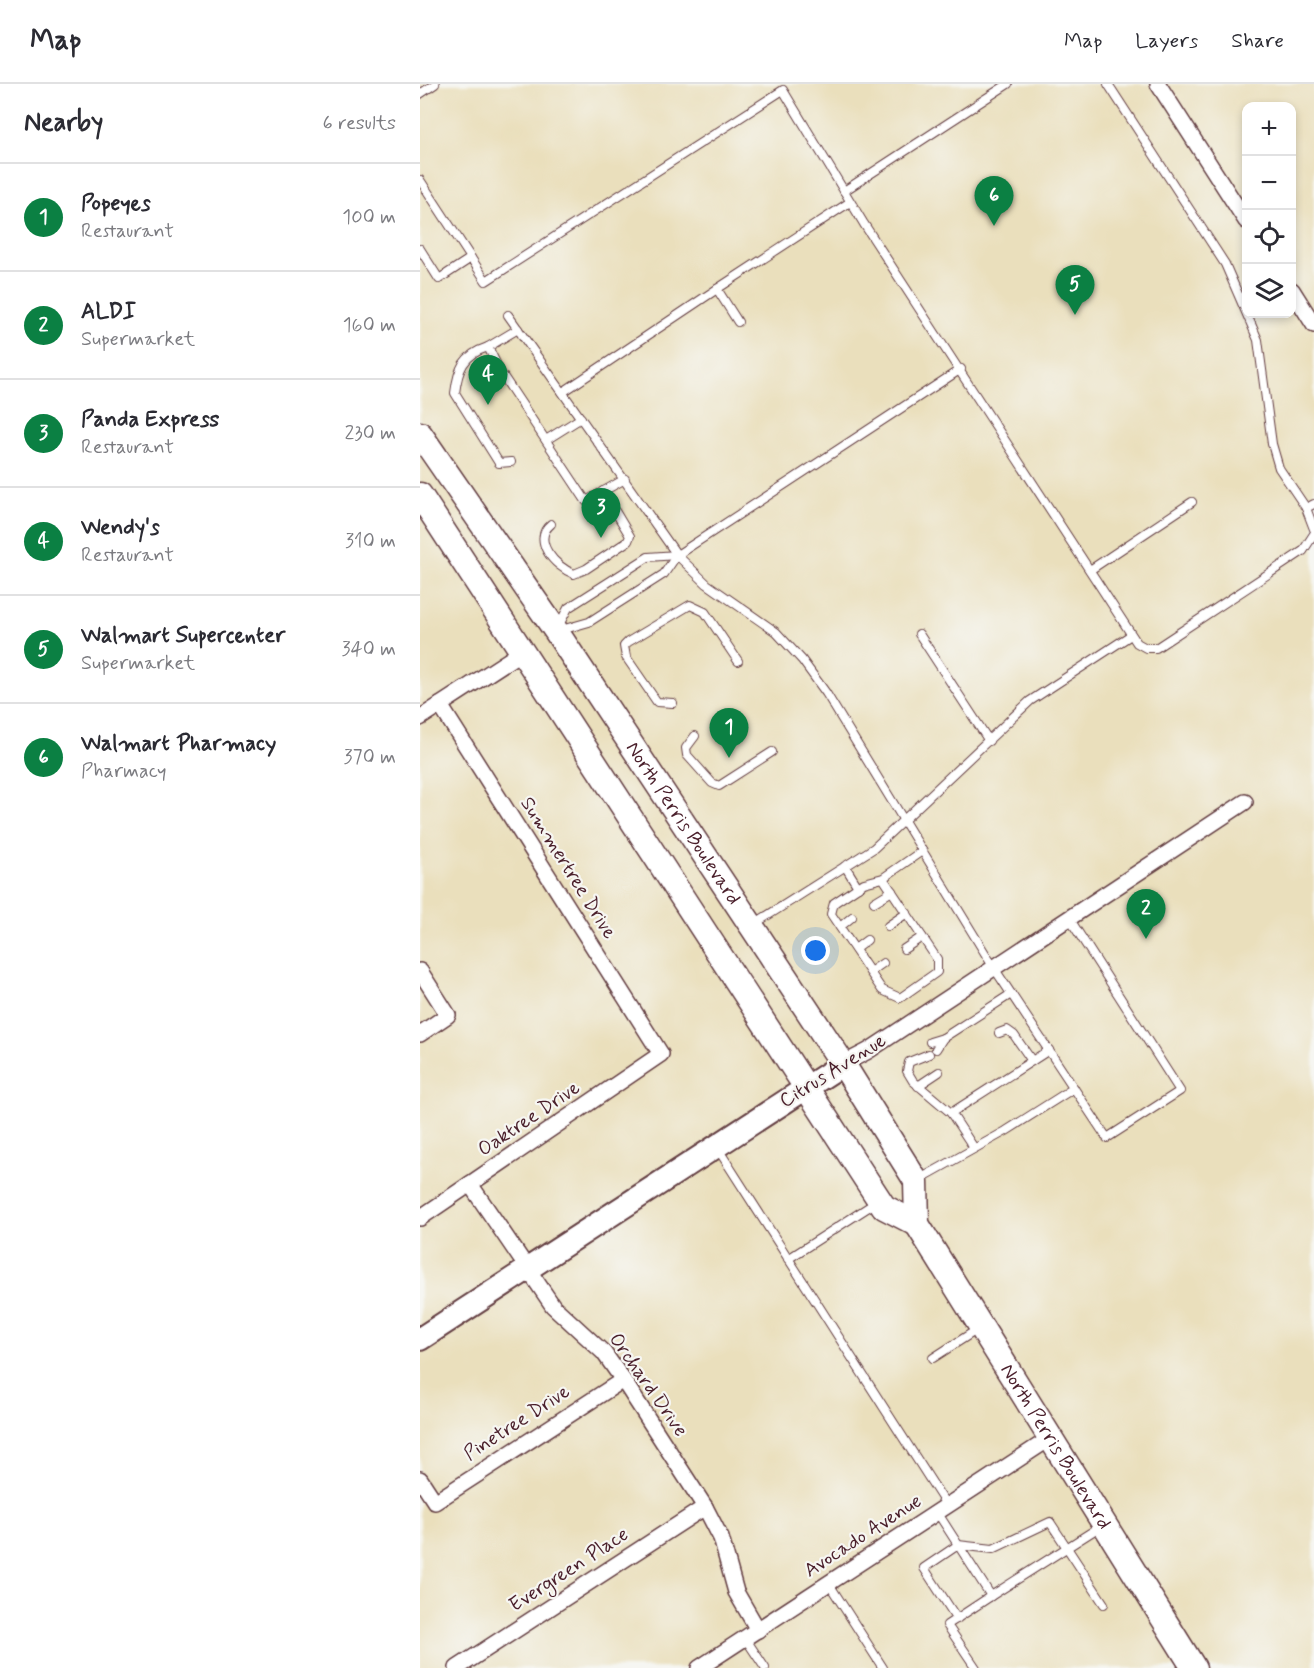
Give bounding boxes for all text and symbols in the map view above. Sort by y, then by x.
text: Map [30,23,81,60]
text: Map [1064,27,1102,55]
text: Layers [1135,27,1198,55]
text: Share [1231,27,1284,55]
map controls [1242,102,1296,318]
button: + [1242,102,1296,156]
text: Nearby [24,106,103,140]
text: 6 results [323,110,396,137]
button: − [1242,156,1296,210]
pin: 6 [974,176,1014,226]
text: Popeyes [81,190,151,218]
text: 1 [39,204,48,231]
text: 100 m [342,204,396,231]
button: locate [1242,210,1296,264]
text: Restaurant [81,218,174,245]
button: layers [1242,264,1296,318]
pin: 5 [1056,266,1094,315]
text: ALDI [81,298,136,326]
text: 2 [39,312,48,339]
text: 160 m [343,312,396,339]
text: Supermarket [81,326,195,353]
pin: 4 [468,356,508,405]
text: Panda Express [81,406,219,434]
text: 3 [39,420,48,447]
text: 230 m [344,420,396,447]
text: Restaurant [81,434,174,461]
pin: 3 [582,488,621,538]
text: Wendy's [81,514,160,542]
text: 4 [38,528,49,555]
text: 310 m [345,528,396,555]
text: Restaurant [81,542,174,569]
text: Walmart Supercenter [81,622,285,650]
text: 5 [38,636,50,663]
text: 340 m [341,636,396,663]
text: Supermarket [81,650,195,677]
pin: 1 [710,708,748,758]
text: Walmart Pharmacy [81,730,276,758]
street label: North Perris Boulevard [620,736,747,910]
text: 6 [38,744,49,771]
text: 370 m [344,744,396,771]
text: Pharmacy [81,758,167,785]
street label: Summertree Drive [513,792,623,944]
pin: 2 [1126,890,1166,939]
your location [801,936,830,965]
street label: Citrus Avenue [774,1027,892,1115]
street label: Oaktree Drive [473,1075,585,1163]
street label: Orchard Drive [602,1328,694,1442]
street label: North Perris Boulevard [994,1358,1118,1534]
street label: Pinetree Drive [459,1379,575,1467]
street label: Avocado Avenue [799,1488,927,1584]
street label: Evergreen Place [504,1521,635,1620]

